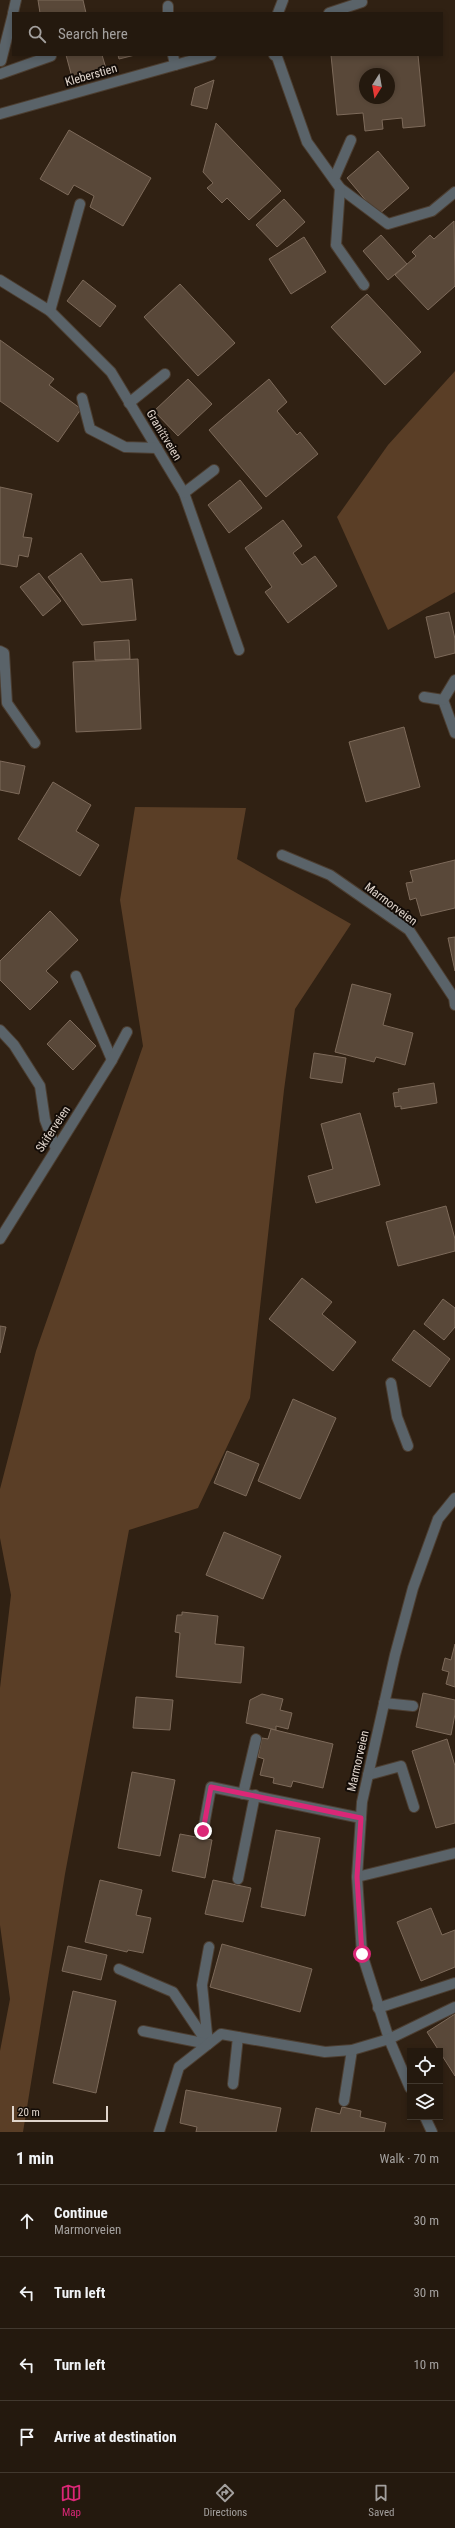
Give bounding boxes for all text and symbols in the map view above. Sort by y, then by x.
search box [12,12,443,56]
icon: search [26,23,48,45]
text: Search here [58,25,128,43]
street label: Kleberstien [63,61,119,89]
north arrow [359,68,395,104]
street label: Granittveien [143,407,185,463]
street label: Marmorveien [362,880,420,928]
street label: Skiferveien [33,1103,73,1155]
street label: Marmorveien [344,1729,372,1793]
route end [194,1822,212,1840]
route start [353,1945,371,1963]
map controls [407,2048,443,2120]
button: locate [407,2048,443,2084]
button: layers [407,2084,443,2120]
scale bar [12,2104,108,2123]
text: 20 m [18,2106,40,2119]
text: 1 min [16,2148,54,2168]
text: Walk · 70 m [379,2151,439,2166]
text: Continue [54,2204,108,2222]
icon: ahead [16,2210,38,2232]
text: 30 m [413,2213,439,2228]
text: Marmorveien [54,2222,121,2237]
icon: left [16,2282,38,2304]
text: Turn left [54,2284,105,2302]
text: 30 m [413,2285,439,2300]
icon: left [16,2354,38,2376]
text: Turn left [54,2356,105,2374]
text: 10 m [413,2357,439,2372]
icon: arrive [16,2426,38,2448]
text: Arrive at destination [54,2428,177,2446]
tab: Map [60,2482,82,2519]
tab: Directions [203,2482,247,2519]
tab: Saved [368,2482,395,2519]

